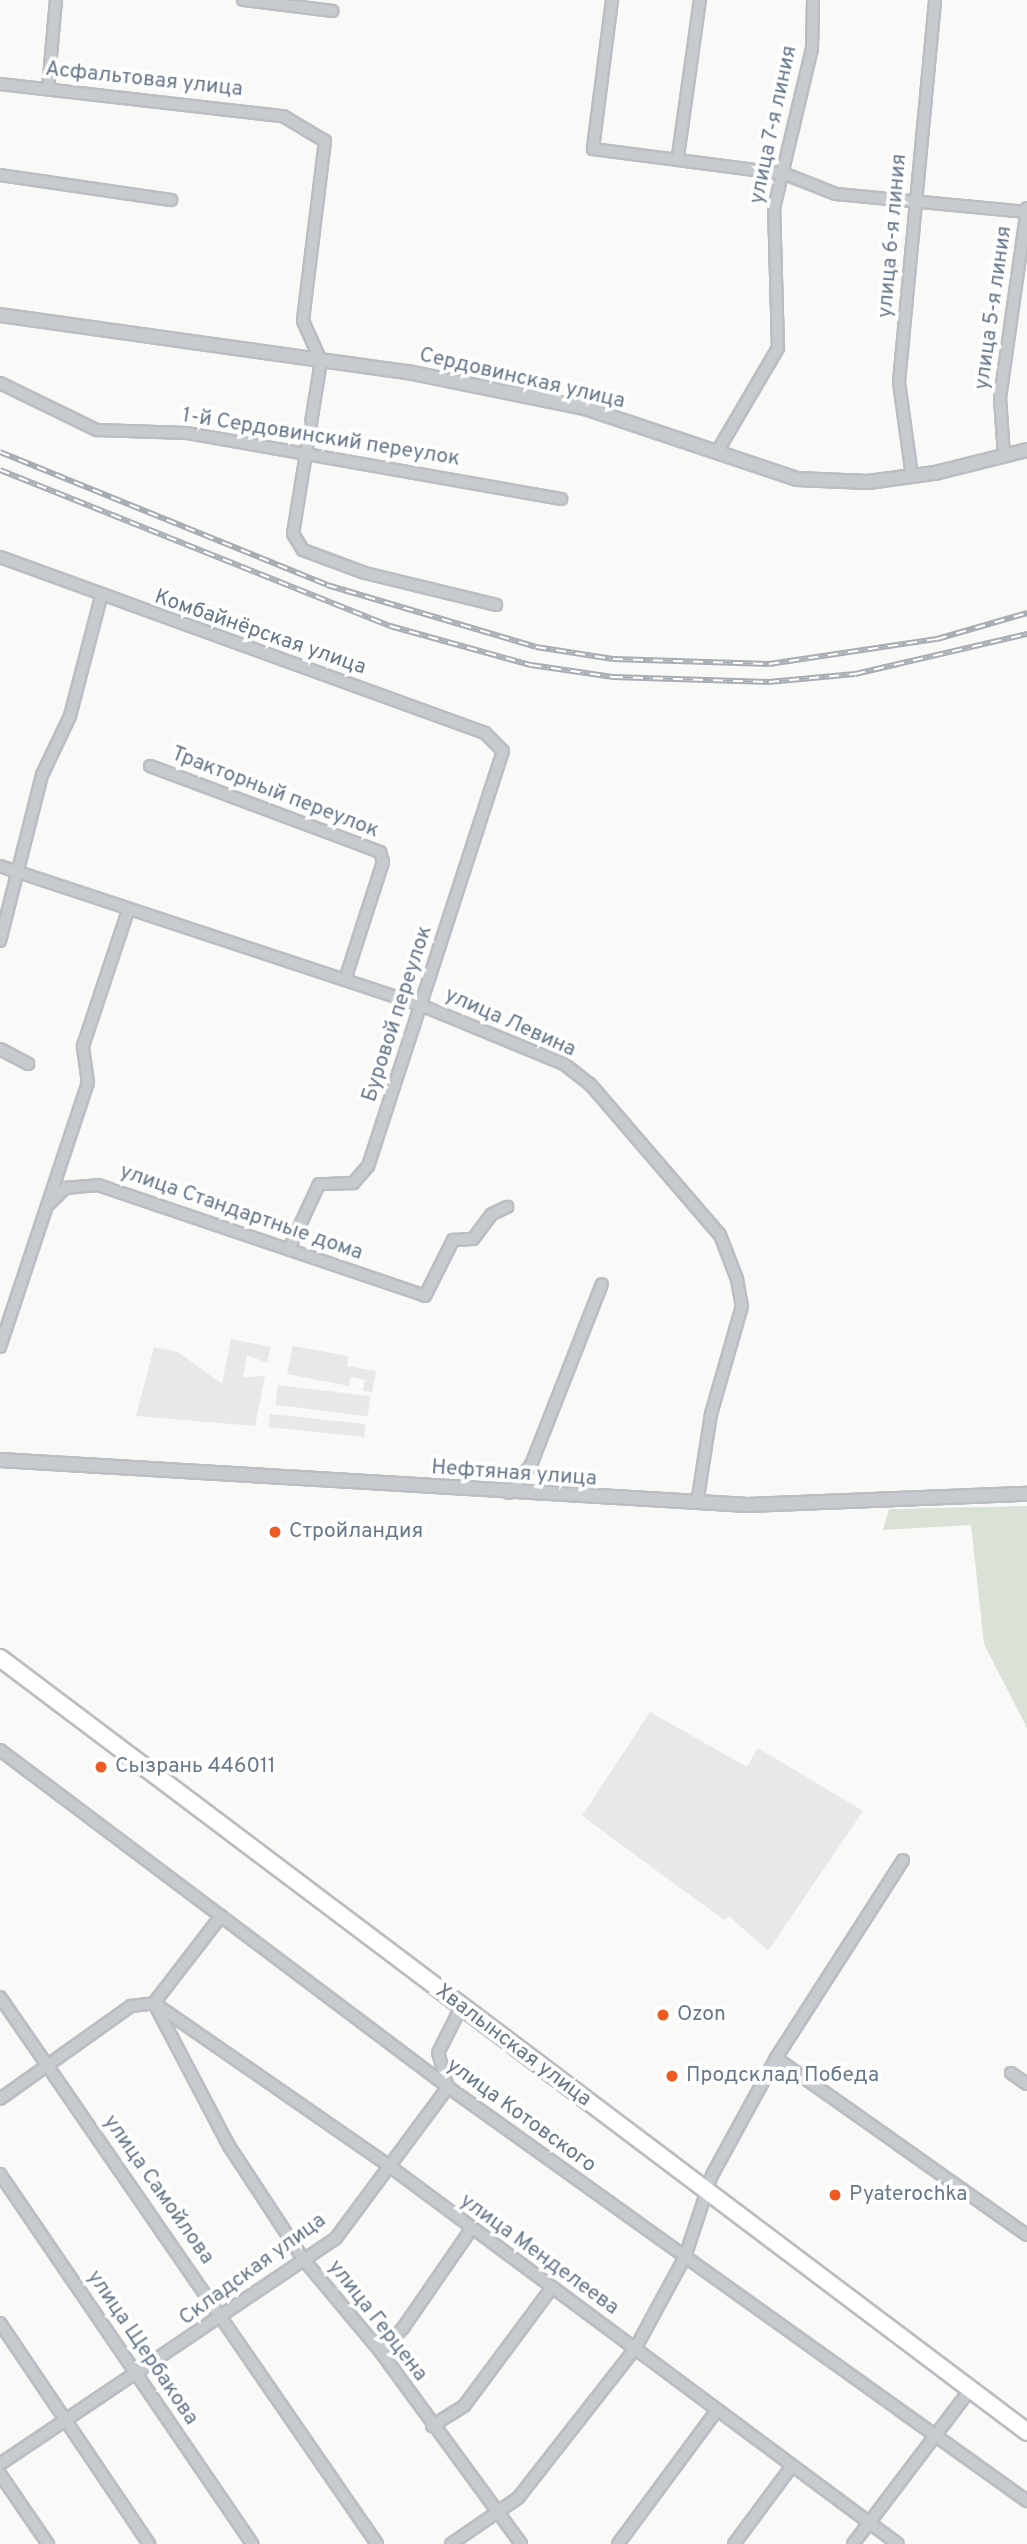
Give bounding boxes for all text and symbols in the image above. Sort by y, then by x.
street label: улица 7-я линия [745,43,803,207]
street label: Асфальтовая улица [44,57,244,103]
street label: улица 6-я линия [873,153,913,319]
street label: улица 5-я линия [970,224,1018,392]
street label: Сердовинская улица [417,343,627,415]
street label: 1-й Сердовинский переулок [180,404,462,472]
street label: Комбайнёрская улица [151,585,369,681]
street label: Тракторный переулок [168,742,382,844]
street label: Буровой переулок [358,923,438,1105]
street label: улица Левина [441,983,579,1063]
street label: улица Стандартные дома [116,1160,366,1266]
street label: Нефтяная улица [430,1456,598,1492]
place label: Стройландия [289,1519,423,1545]
marker: Стройландия [267,1524,283,1540]
place label: Сызрань 446011 [115,1754,276,1780]
marker: Сызрань 446011 [93,1759,109,1775]
street label: Хвалынская улица [430,1979,596,2113]
place label: Ozon [677,2002,726,2028]
marker: Ozon [655,2007,671,2023]
street label: улица Котовского [441,2053,601,2179]
place label: Продсклад Победа [686,2063,879,2089]
marker: Продсклад Победа [664,2068,680,2084]
street label: улица Самойлова [97,2110,219,2270]
place label: Pyaterochka [849,2182,967,2208]
marker: Pyaterochka [827,2187,843,2203]
street label: улица Менделеева [455,2189,623,2321]
street label: Складская улица [175,2208,331,2332]
street label: улица Герцена [322,2255,432,2387]
street label: улица Щербакова [81,2266,203,2430]

